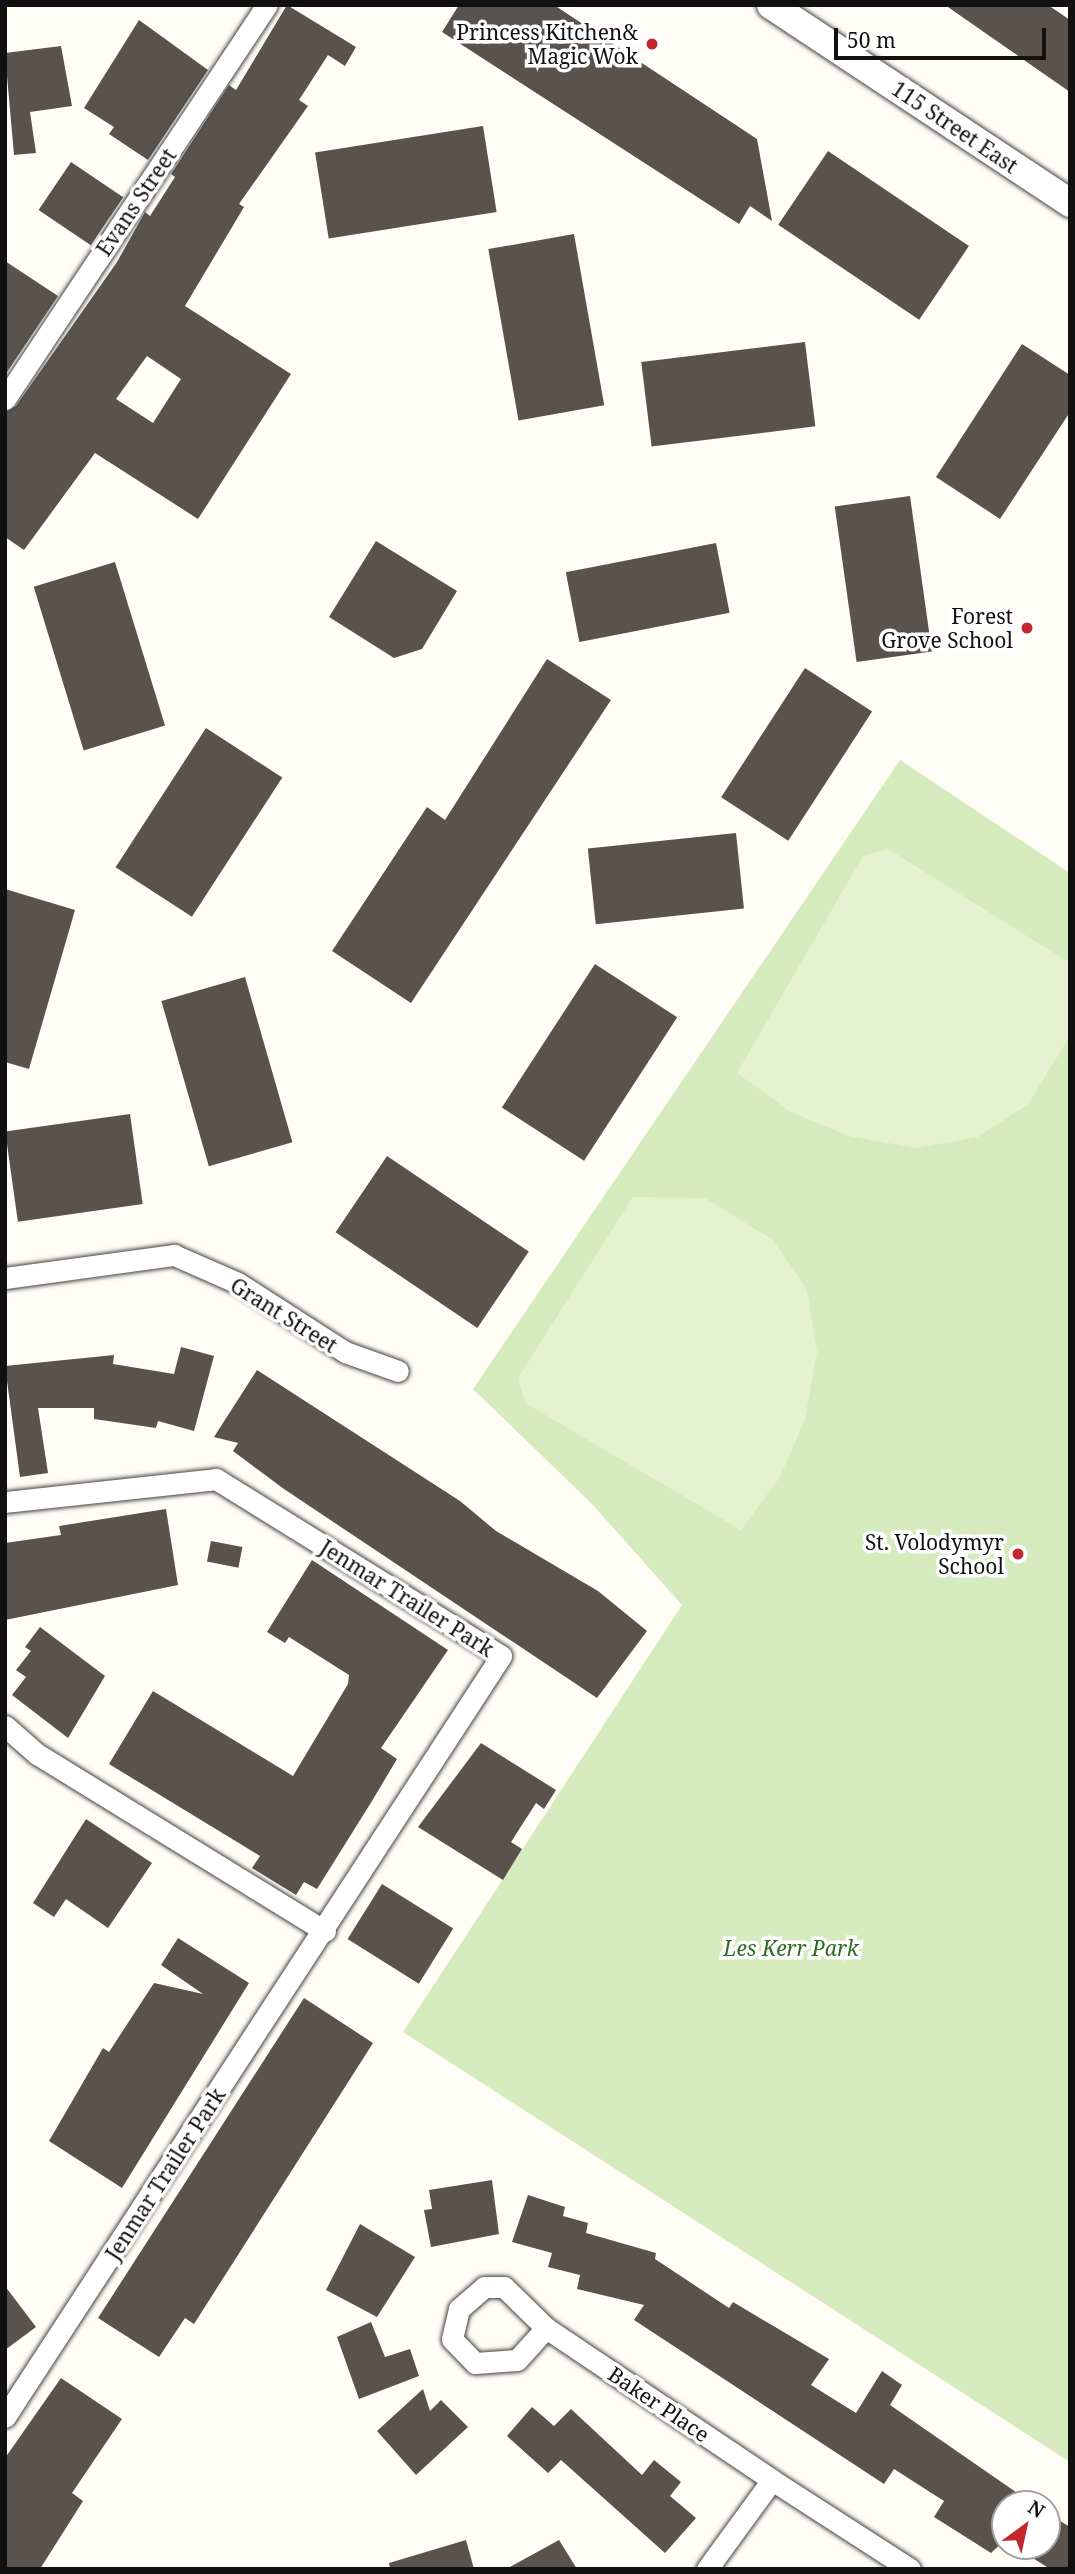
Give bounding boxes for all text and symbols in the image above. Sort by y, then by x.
scale bar [837,14,1049,58]
place label: Princess Kitchen& Magic Wok [456,19,638,69]
text: 50 m [847,26,896,54]
marker: Princess Kitchen& Magic Wok [644,36,660,52]
street label: 115 Street East [887,76,1023,178]
street label: Evans Street [91,144,181,260]
place label: Forest Grove School [881,603,1013,653]
marker: Forest Grove School [1019,620,1035,636]
street label: Grant Street [226,1272,342,1358]
place label: St. Volodymyr School [865,1529,1004,1579]
street label: Jenmar Trailer Park [316,1534,498,1662]
marker: St. Volodymyr School [1010,1546,1026,1562]
park label: Les Kerr Park [723,1935,859,1961]
street label: Jenmar Trailer Park [100,2083,230,2265]
street label: Baker Place [604,2361,714,2447]
north arrow [991,2490,1061,2560]
text: N [1023,2494,1050,2524]

